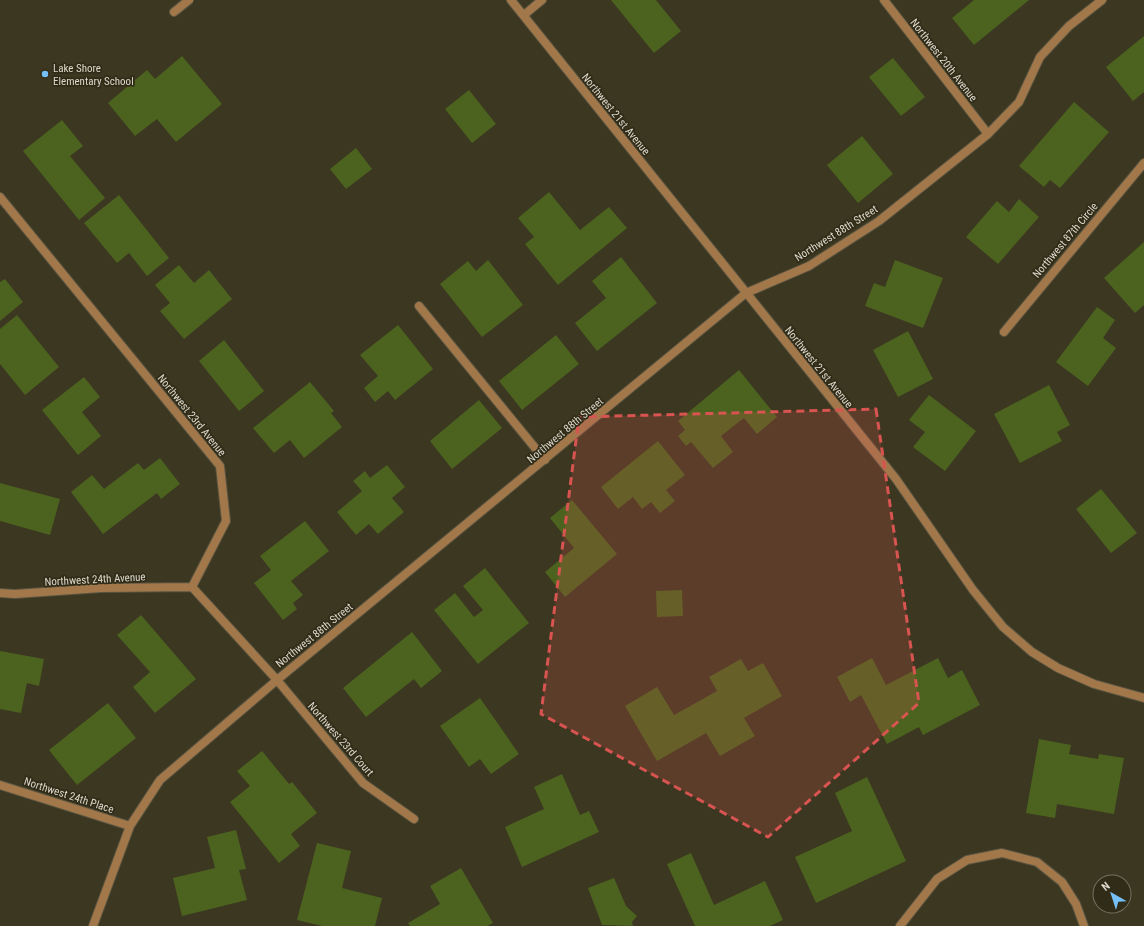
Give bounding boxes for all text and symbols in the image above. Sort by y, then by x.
street label: Northwest 20th Avenue [907,16,980,104]
place label: Lake Shore Elementary School [53,62,134,88]
marker: Lake Shore Elementary School [40,69,50,79]
street label: Northwest 21st Avenue [579,71,652,158]
street label: Northwest 87th Circle [1030,200,1101,281]
street label: Northwest 88th Street [792,203,880,264]
street label: Northwest 21st Avenue [782,324,855,411]
street label: Northwest 23rd Avenue [155,372,229,459]
street label: Northwest 88th Street [525,395,606,466]
street label: Northwest 24th Avenue [44,570,146,589]
street label: Northwest 88th Street [273,600,355,670]
street label: Northwest 23rd Court [305,700,376,779]
street label: Northwest 24th Place [22,775,115,816]
north arrow [1092,874,1132,914]
text: N [1099,879,1113,894]

